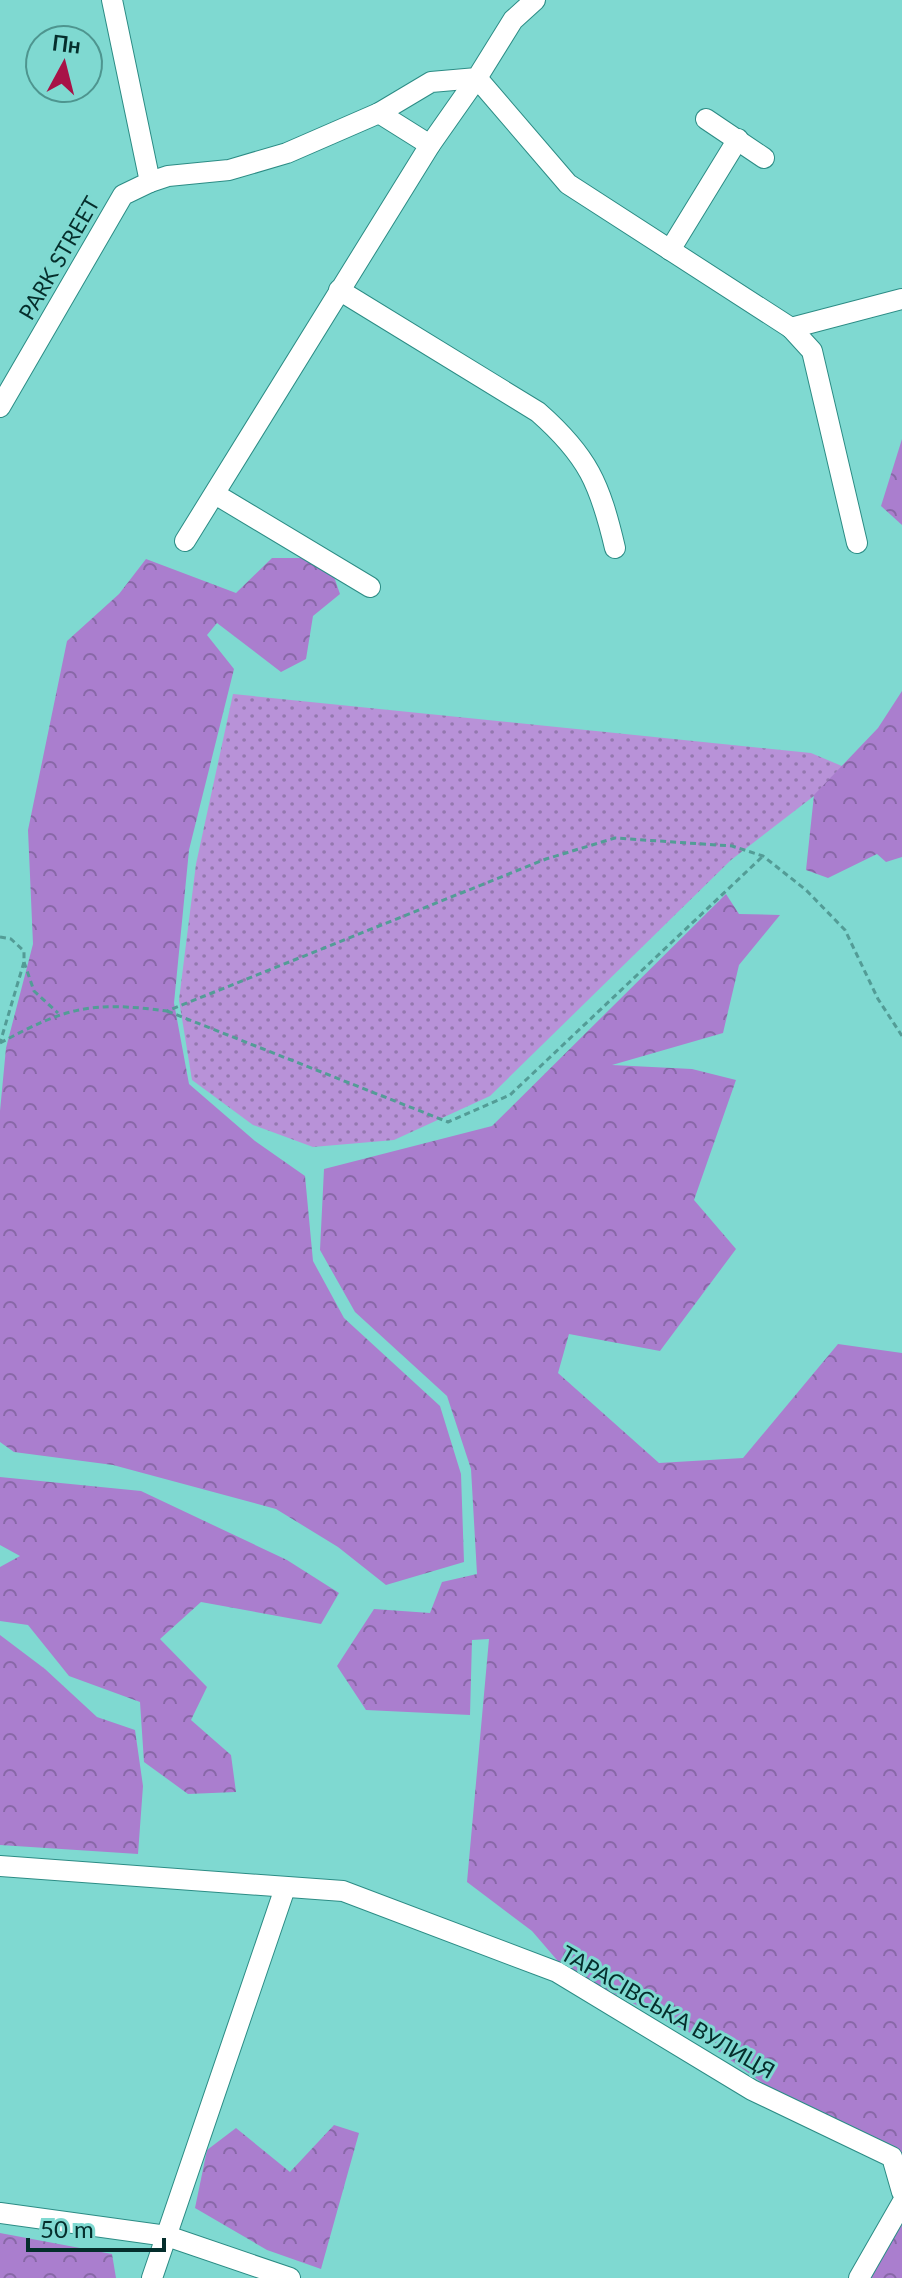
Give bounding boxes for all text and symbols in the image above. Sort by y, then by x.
north arrow [24,24,104,104]
text: Пн [51,29,82,59]
street label: PARK STREET [12,191,105,324]
street label: ТАРАСІВСЬКА ВУЛИЦЯ [557,1939,780,2084]
scale bar [28,2202,164,2252]
text: 50 m [40,2214,94,2243]

